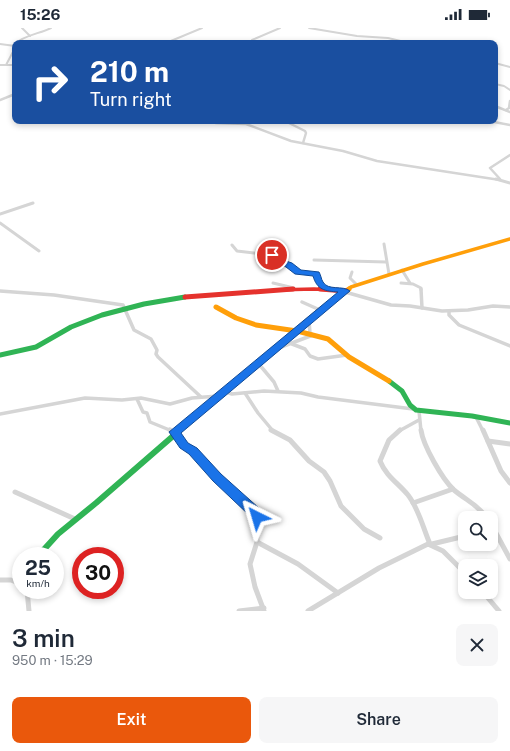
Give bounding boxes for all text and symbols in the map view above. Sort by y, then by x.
text: 15:26 [20,6,60,23]
text: 210 m [90,55,169,88]
icon: right [24,56,76,108]
text: Turn right [90,89,172,110]
pin [255,238,289,272]
icon: arrive [261,244,283,266]
position arrow [236,496,278,538]
map controls [458,511,498,599]
button: search [458,511,498,551]
speed limit sign: 30 [72,547,124,599]
text: 25 [25,556,51,580]
button: layers [458,559,498,599]
text: km/h [26,577,50,589]
text: 3 min [12,624,75,652]
button: close [456,624,498,666]
text: 950 m · 15:29 [12,653,93,668]
button: Exit [12,697,251,743]
button: Share [259,697,498,743]

